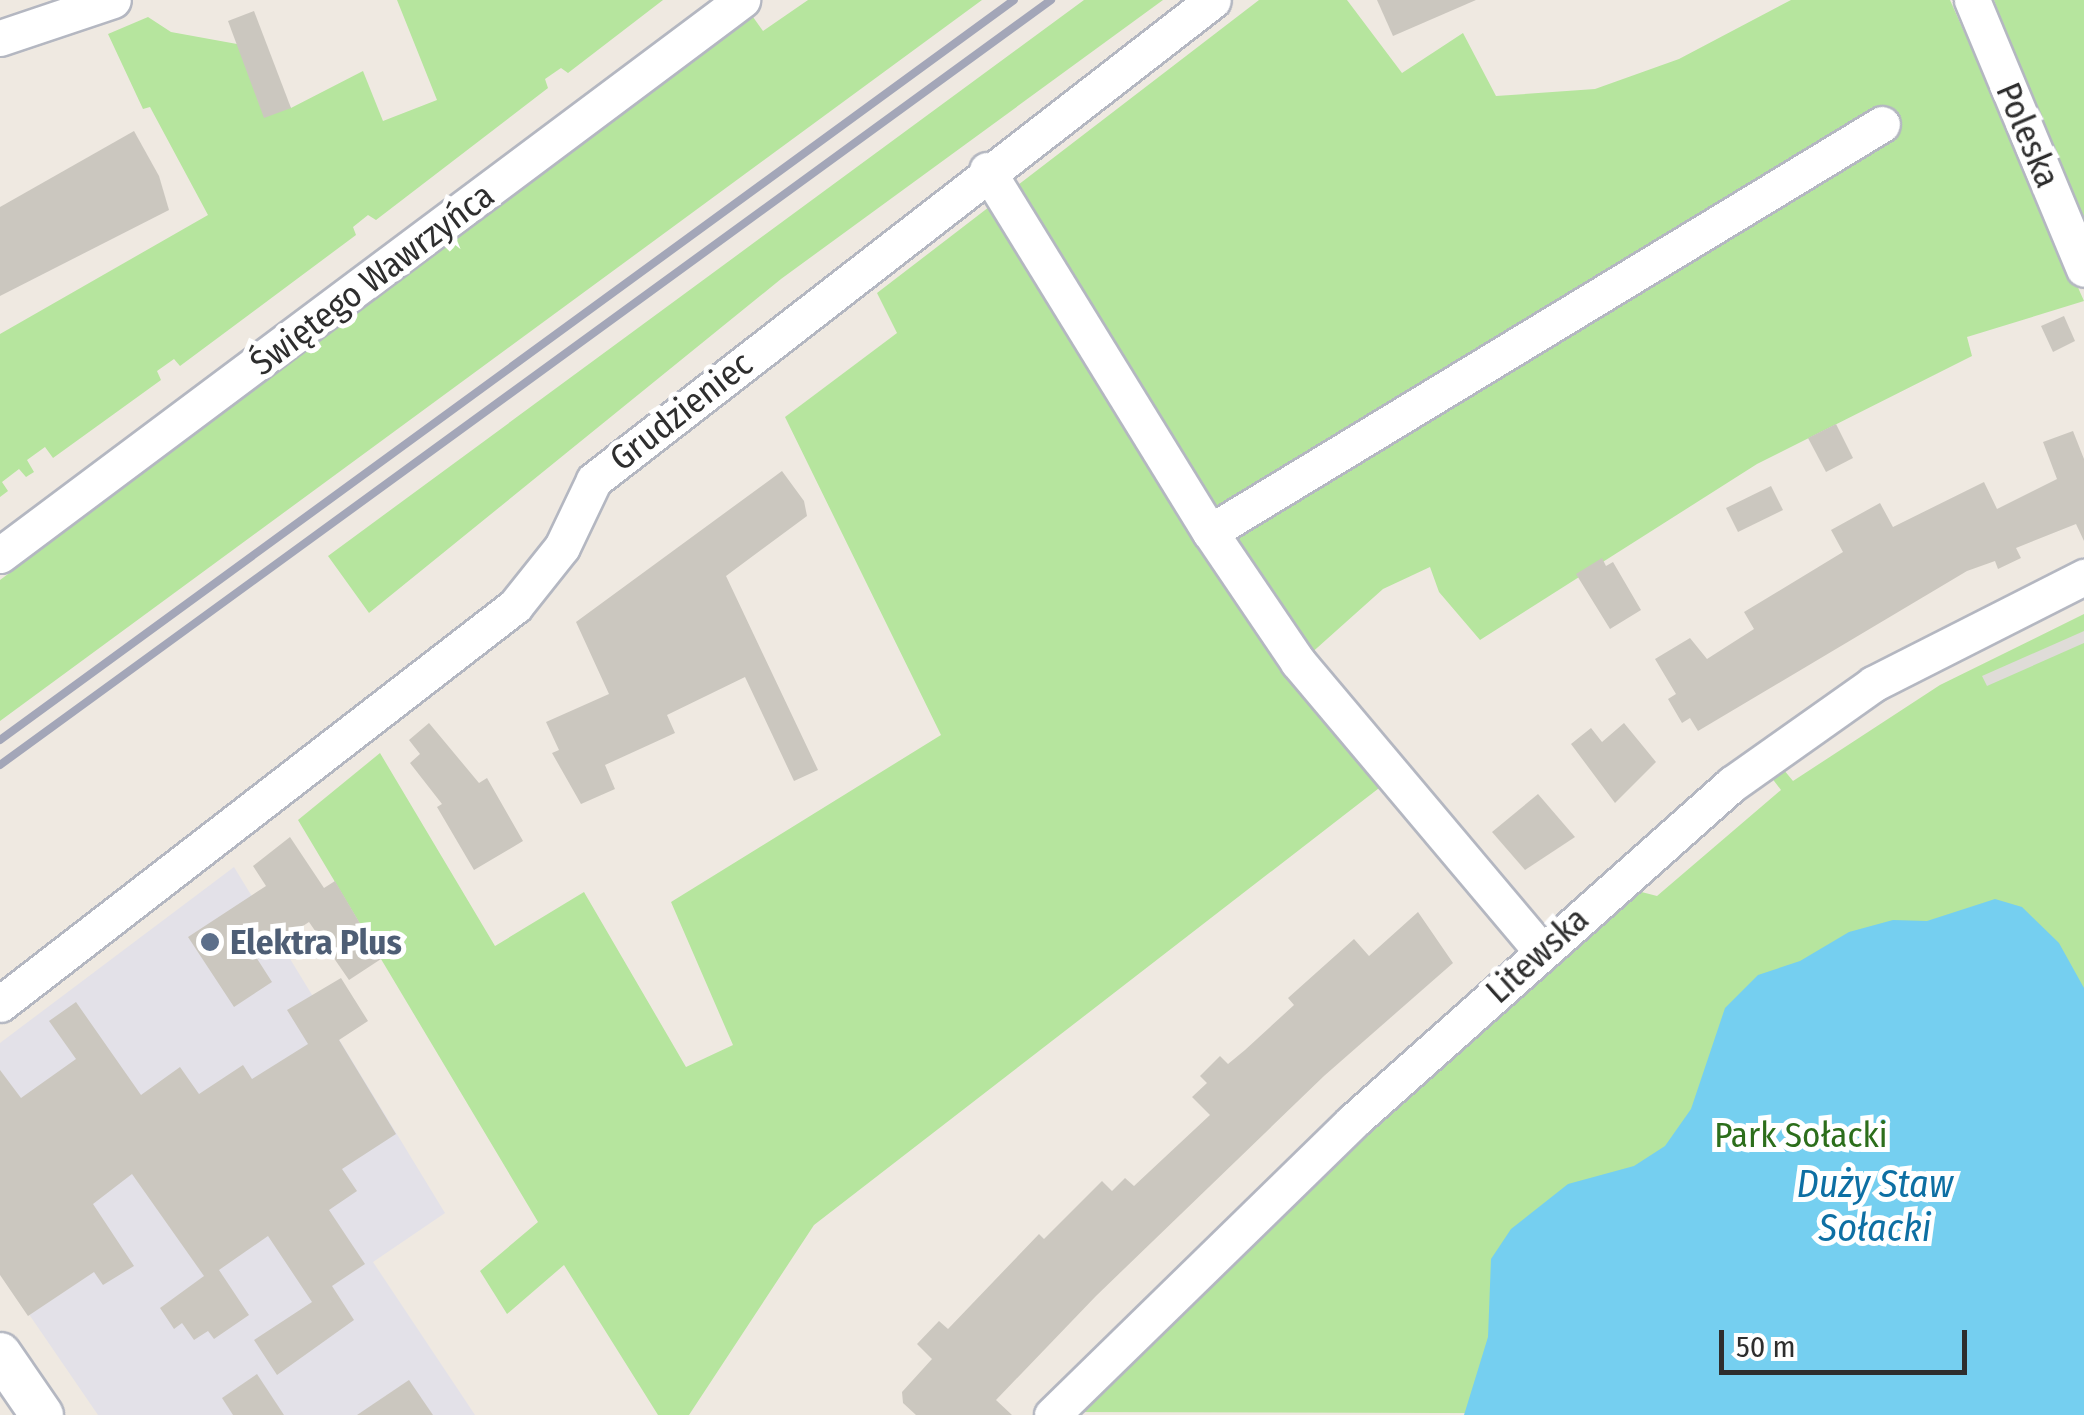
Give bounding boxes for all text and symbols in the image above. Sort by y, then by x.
street label: Poleska [1987,76,2069,194]
street label: Świętego Wawrzyńca [242,174,502,384]
street label: Grudzieniec [602,342,760,480]
street label: Litewska [1477,898,1597,1012]
place label: Elektra Plus [230,921,402,963]
marker: Elektra Plus [199,931,221,953]
park label: Park Sołacki [1714,1114,1888,1156]
water label: Duży Staw Sołacki [1796,1162,1954,1252]
scale bar [1724,1310,1972,1372]
text: 50 m [1736,1329,1796,1365]

